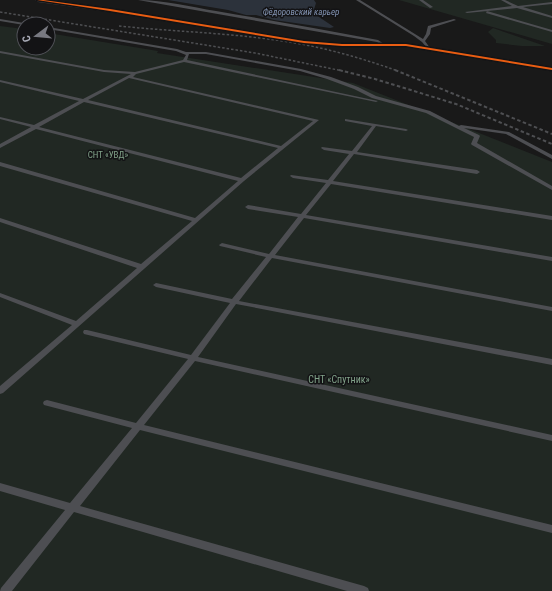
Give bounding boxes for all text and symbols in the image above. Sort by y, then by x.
water label: Фёдоровский карьер [263,7,339,17]
north arrow [16,16,56,56]
text: С [20,34,34,43]
park label: СНТ «УВД» [88,150,128,160]
park label: СНТ «Спутник» [308,374,370,385]

